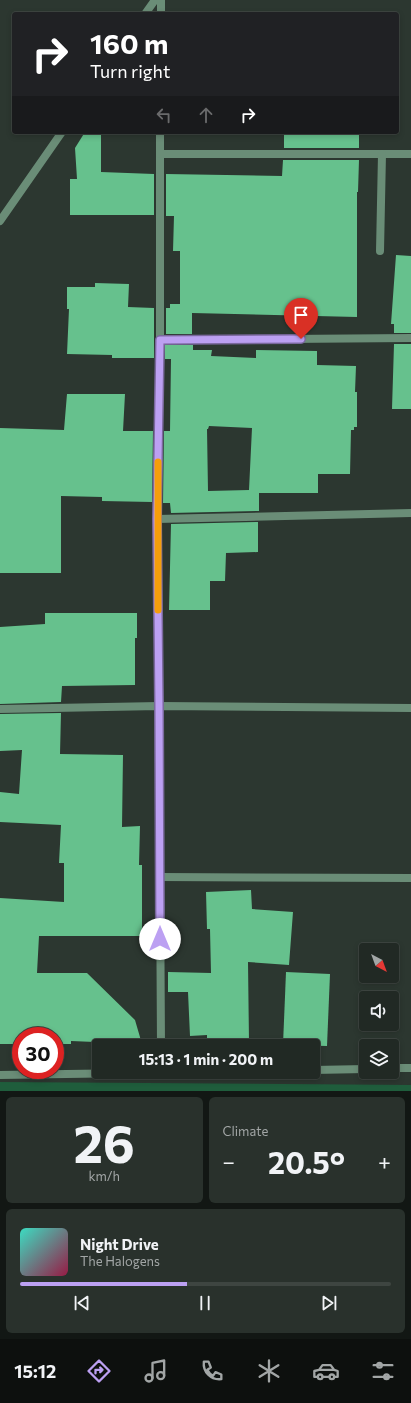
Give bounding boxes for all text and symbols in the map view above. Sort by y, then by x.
text: 160 m [90,26,168,60]
icon: right [24,28,76,80]
text: Turn right [90,60,170,82]
icon: left [153,104,175,126]
icon: ahead [195,104,217,126]
icon: right [237,104,259,126]
pin [284,298,318,339]
icon: arrive [290,304,312,326]
position arrow [139,918,181,960]
north arrow [359,943,399,983]
map controls [359,943,399,1079]
button: sound [359,991,399,1031]
speed limit sign: 30 [12,1027,64,1079]
button: layers [359,1039,399,1079]
text: 15:13 · 1 min · 200 m [139,1050,273,1068]
text: 26 [74,1110,135,1174]
text: Climate [223,1123,268,1139]
text: 20.5° [268,1143,345,1180]
text: − [223,1148,235,1175]
text: + [378,1148,391,1175]
text: km/h [88,1168,120,1184]
text: Night Drive [80,1235,159,1253]
text: The Halogens [80,1253,160,1269]
icon: previous [71,1292,93,1314]
icon: pause [194,1292,216,1314]
icon: next [318,1292,340,1314]
icon: directions [85,1357,113,1385]
icon: music [142,1357,170,1385]
icon: phone [198,1357,226,1385]
icon: climate [255,1357,283,1385]
icon: car [312,1357,340,1385]
icon: filters [369,1357,397,1385]
text: 15:12 [14,1360,56,1382]

